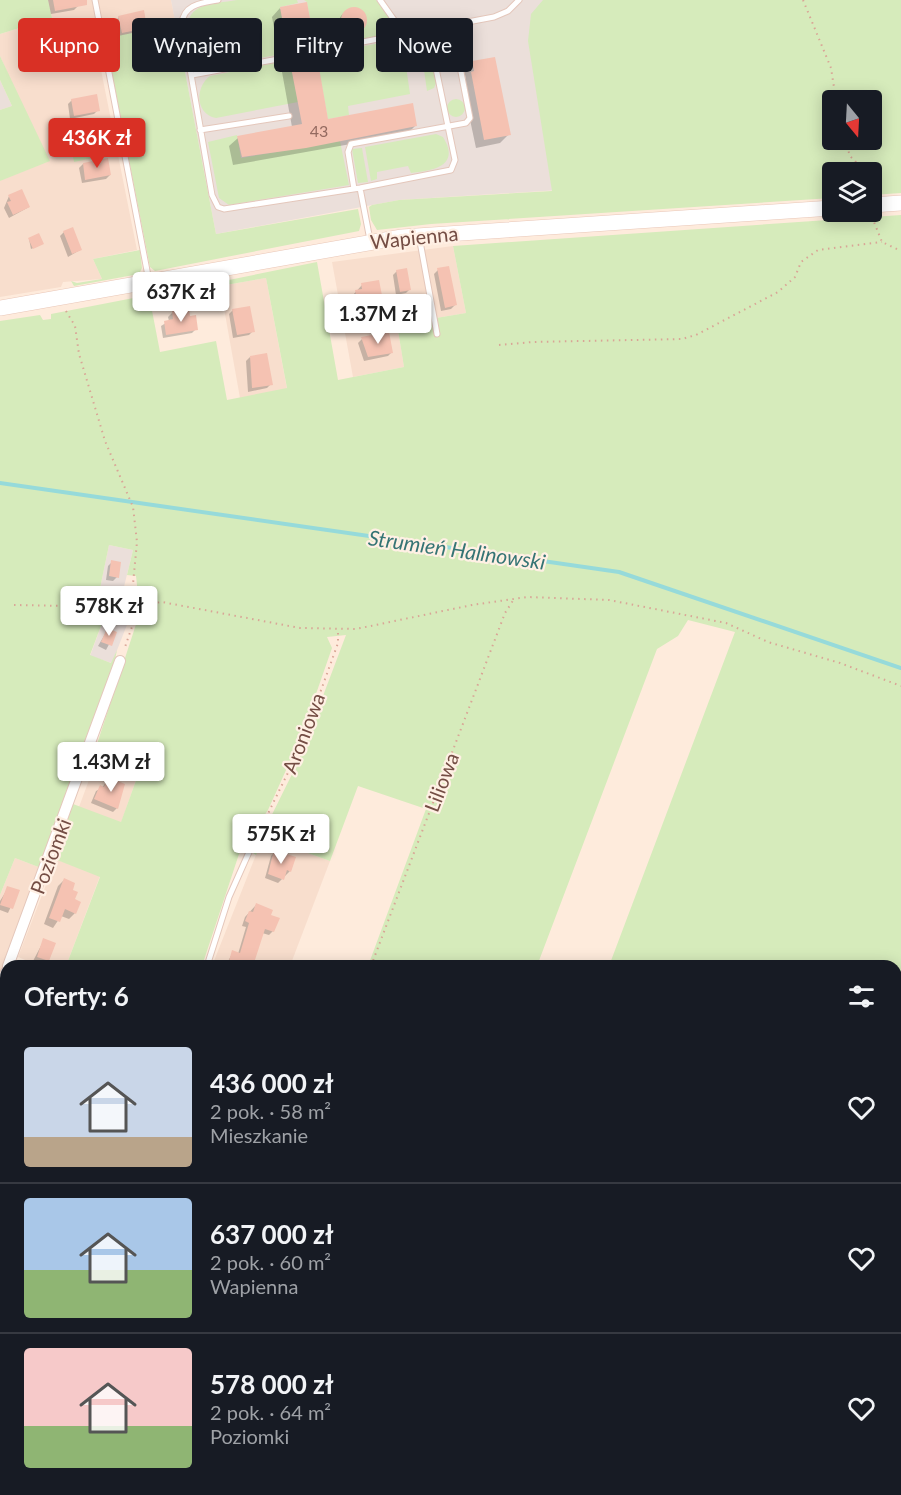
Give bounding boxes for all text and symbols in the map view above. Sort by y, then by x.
chip: Kupno [18,18,120,72]
chip: Wynajem [132,18,262,72]
chip: Filtry [274,18,364,72]
chip: Nowe [376,18,473,72]
north arrow [822,90,882,150]
map controls [822,90,882,222]
pin: 436K zł [42,118,152,169]
house number: 43 [310,121,328,140]
text: 436K zł [62,125,132,149]
button: layers [822,162,882,222]
street label: Wapienna [369,220,459,254]
pin: 637K zł [126,272,236,323]
text: 637K zł [146,279,216,303]
pin: 1.37M zł [316,294,440,345]
text: 1.37M zł [338,301,418,325]
water label: Strumień Halinowski [367,524,547,574]
pin: 578K zł [54,586,164,637]
text: 578K zł [74,593,144,617]
street label: Aroniowa [277,689,329,777]
pin: 1.43M zł [49,742,173,793]
text: 1.43M zł [71,749,151,773]
street label: Liliowa [419,749,463,815]
pin: 575K zł [226,814,336,865]
street label: Poziomki [25,815,75,897]
text: 575K zł [246,821,316,845]
text: Oferty: 6 [24,980,129,1012]
icon: filters [845,980,878,1013]
text: 436 000 zł [210,1067,334,1099]
icon: home [72,1071,144,1143]
icon: heart [845,1091,878,1124]
text: 2 pok. · 58 m² [210,1099,331,1123]
text: Mieszkanie [210,1123,308,1147]
text: 637 000 zł [210,1218,334,1250]
icon: home [72,1222,144,1294]
icon: heart [845,1242,878,1275]
text: 2 pok. · 60 m² [210,1250,331,1274]
text: Wapienna [210,1274,298,1298]
text: 578 000 zł [210,1368,334,1400]
icon: home [72,1372,144,1444]
icon: heart [845,1392,878,1425]
text: 2 pok. · 64 m² [210,1400,331,1424]
text: Poziomki [210,1424,289,1448]

